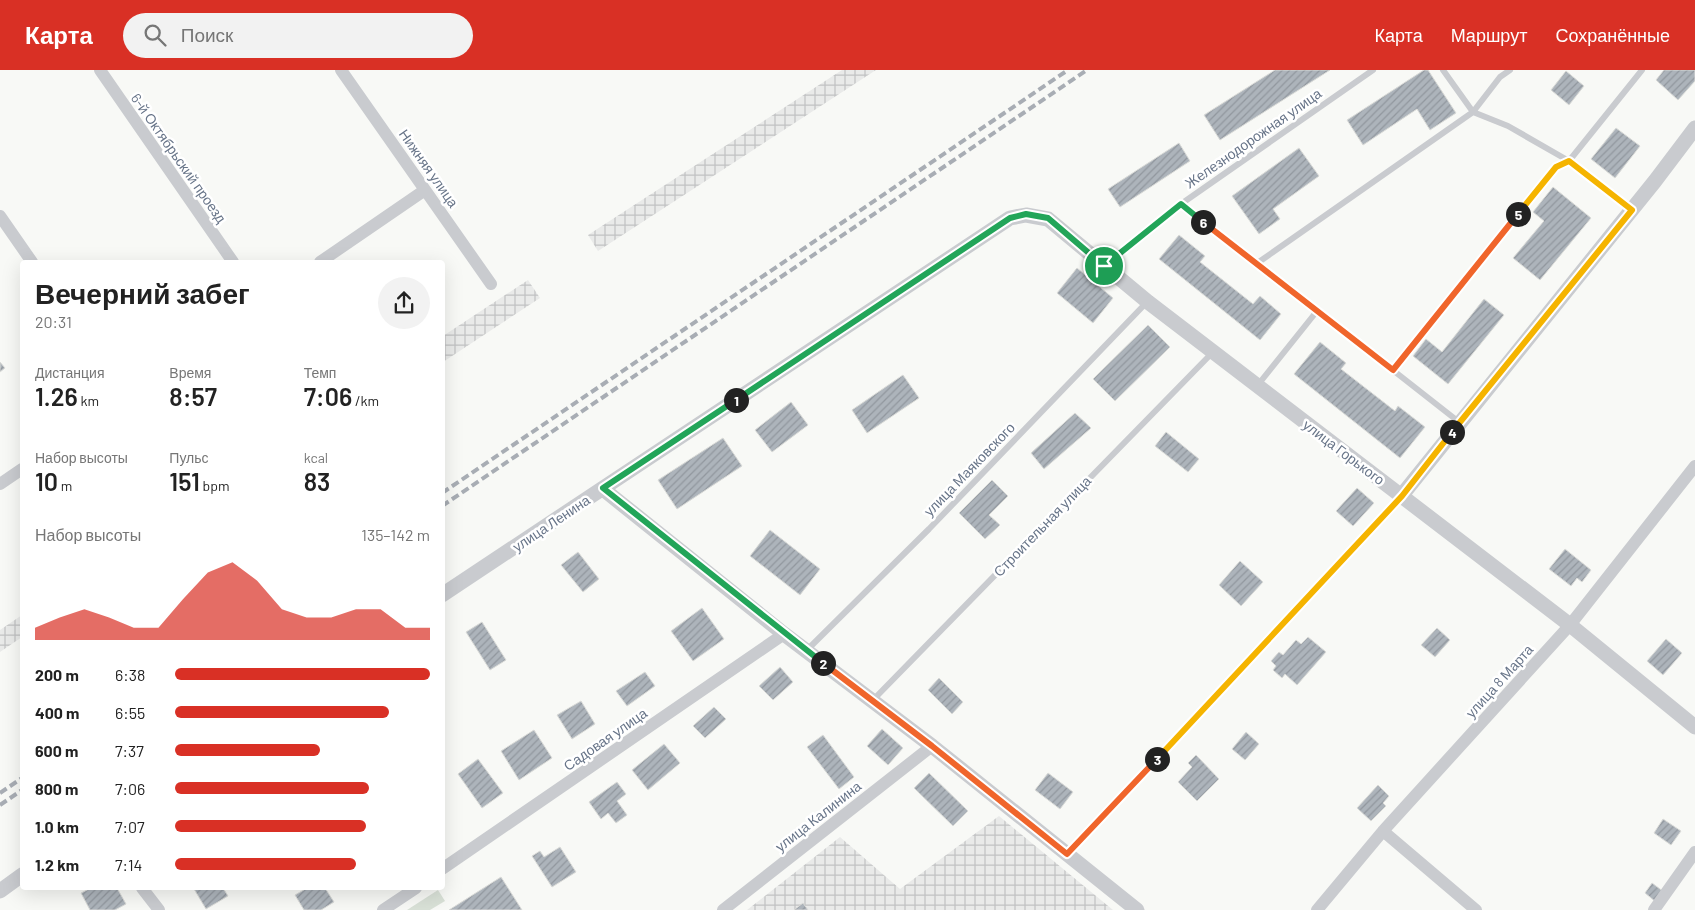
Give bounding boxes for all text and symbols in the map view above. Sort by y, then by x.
search box [123,13,473,58]
text: Карта [25,20,93,49]
icon: search [141,21,169,49]
text: Поиск [181,23,233,46]
text: Карта [1375,24,1423,46]
text: Маршрут [1451,24,1527,46]
text: Сохранённые [1555,24,1670,46]
street label: Железнодорожная улица [1182,84,1325,192]
street label: 6-й Октябрьский проезд [128,90,230,226]
street label: Нижняя улица [396,126,462,211]
pin: 5 [1506,202,1530,226]
text: 5 [1515,206,1522,223]
pin: 6 [1190,210,1216,234]
text: 6 [1200,214,1207,231]
pin [1083,245,1125,287]
icon: arrive [1090,252,1118,280]
text: Вечерний забег [35,276,250,310]
button: share [378,277,430,329]
text: 20:31 [35,312,72,331]
text: Дистанция [35,364,105,381]
text: Время [169,364,211,381]
text: Темп [304,364,336,381]
text: 1.26 [35,381,78,411]
text: 8:57 [169,381,217,411]
text: 7:06 [304,381,352,411]
pin: 1 [724,388,748,412]
text: km [78,392,99,409]
text: /km [352,392,379,409]
text: 1 [734,392,739,409]
street label: улица Горького [1300,416,1388,488]
street label: улица Маяковского [920,419,1018,519]
pin: 4 [1440,420,1464,444]
text: 4 [1448,424,1457,441]
text: Набор высоты [35,449,128,466]
text: Пульс [169,449,209,466]
text: kcal [304,449,328,466]
text: 10 [35,466,58,496]
text: 151 [169,466,200,496]
text: 83 [304,466,330,496]
street label: Строительная улица [990,472,1095,580]
text: m [58,477,72,494]
text: bpm [200,477,230,494]
street label: улица Ленина [509,491,593,555]
text: Набор высоты [35,525,141,544]
text: 135–142 m [361,525,430,544]
street label: улица 8 Марта [1462,641,1536,721]
pin: 2 [810,650,836,676]
text: 2 [820,655,827,672]
text: 200 m [35,665,79,684]
text: 6:38 [115,665,145,684]
text: 400 m [35,703,79,722]
text: 6:55 [115,703,145,722]
street label: Садовая улица [560,704,650,774]
text: 600 m [35,741,78,760]
text: 7:37 [115,741,144,760]
pin: 3 [1144,746,1170,772]
text: 3 [1154,751,1161,768]
street label: улица Калинина [772,777,864,855]
text: 800 m [35,779,78,798]
text: 7:06 [115,779,145,798]
text: 1.0 km [35,817,79,836]
text: 7:07 [115,817,145,836]
text: 1.2 km [35,855,79,874]
text: 7:14 [115,855,142,874]

